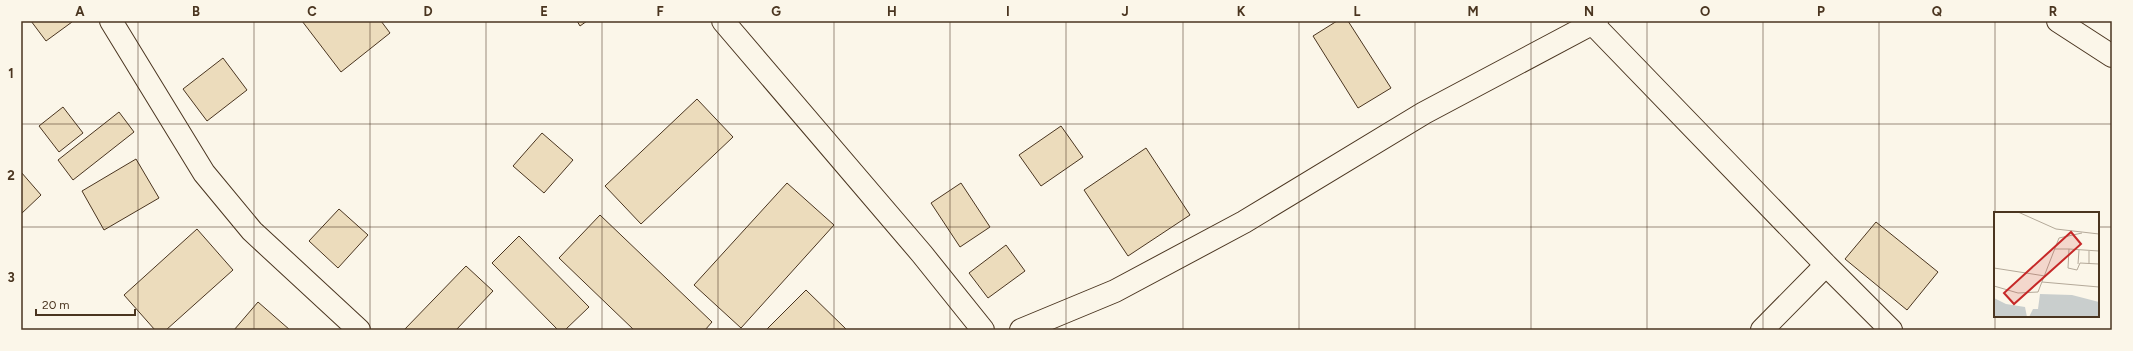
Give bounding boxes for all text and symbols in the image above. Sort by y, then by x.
text: A [75,4,85,19]
text: B [192,4,200,19]
text: C [307,4,317,19]
text: D [423,4,433,19]
text: E [540,4,548,19]
text: F [656,4,664,19]
text: G [771,4,781,19]
text: H [887,4,897,19]
text: I [1006,4,1010,19]
text: J [1121,4,1129,19]
text: K [1237,4,1246,19]
text: L [1354,4,1361,19]
text: M [1467,4,1479,19]
text: N [1584,4,1594,19]
text: O [1700,4,1710,19]
text: P [1817,4,1825,19]
text: Q [1932,4,1942,19]
text: R [2049,4,2058,19]
text: 1 [8,66,14,81]
text: 2 [7,168,15,183]
inset map [1994,212,2099,317]
text: 3 [7,270,15,285]
scale bar [36,291,135,317]
text: 20 m [42,298,70,312]

